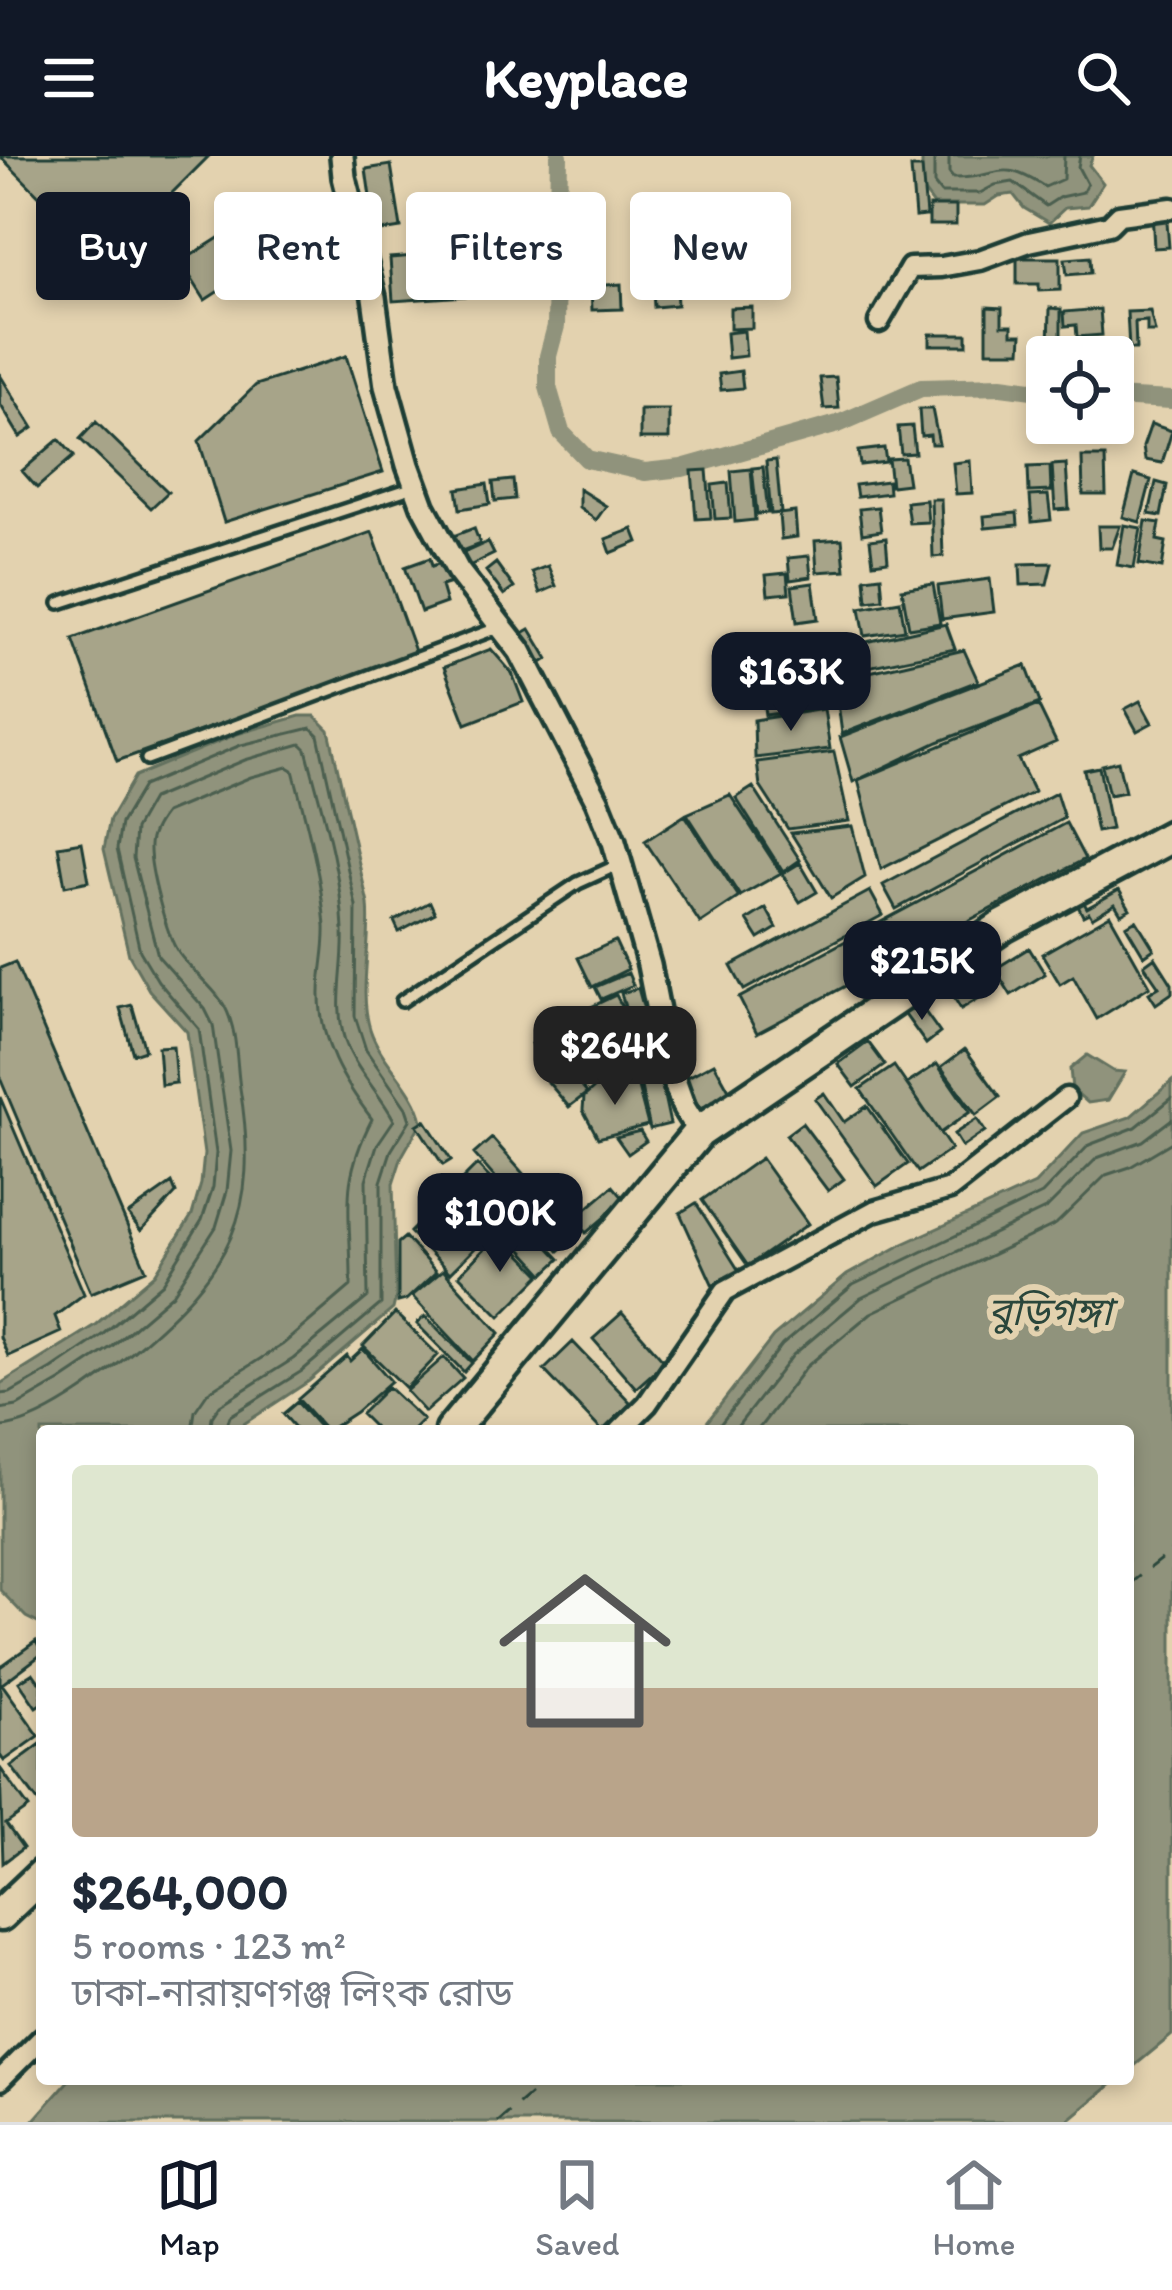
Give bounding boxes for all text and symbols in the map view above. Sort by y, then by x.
icon: menu [36,45,102,111]
icon: search [1070,45,1136,111]
text: Keyplace [483,46,689,111]
chip: Buy [36,192,190,300]
chip: Rent [214,192,382,300]
chip: Filters [406,192,606,300]
chip: New [630,192,791,300]
map controls [1026,336,1134,444]
button: locate [1026,336,1134,444]
pin: $163K [707,632,875,734]
text: $163K [739,647,843,694]
pin: $215K [838,921,1006,1023]
text: $215K [870,936,974,983]
pin: $264K [531,1006,699,1108]
text: $264K [560,1021,670,1068]
pin: $100K [416,1173,584,1275]
text: $100K [445,1188,555,1235]
water label: বুড়িগঙ্গা [988,1288,1119,1335]
icon: home [477,1543,693,1759]
text: $264,000 [72,1861,289,1922]
text: 5 rooms · 123 m² [72,1922,346,1969]
text: ঢাকা-নারায়ণগঞ্জ লিংক রোড [72,1969,513,2016]
tab: Map [156,2152,222,2263]
tab: Saved [535,2152,620,2263]
tab: Home [932,2152,1016,2263]

